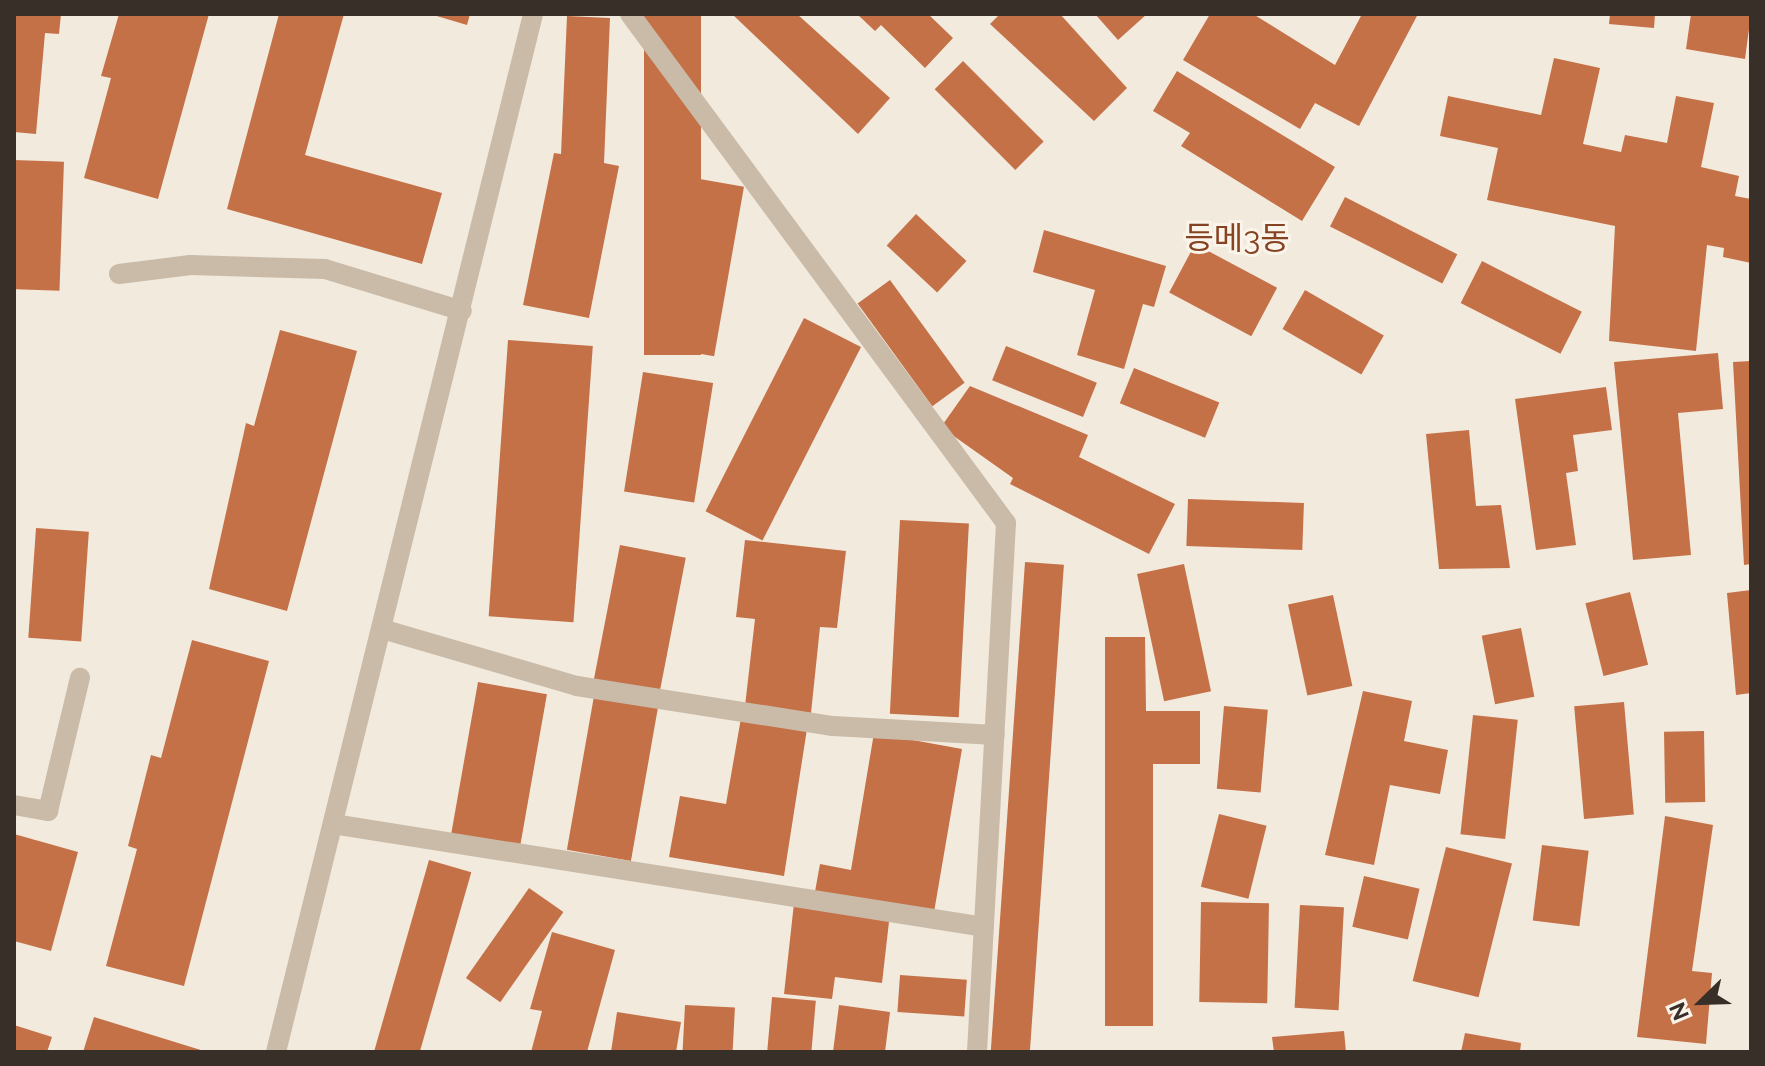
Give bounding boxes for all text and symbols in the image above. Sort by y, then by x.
district label: 등메3동 [1184,219,1290,257]
north arrow [1661,962,1741,1042]
text: N [1664,999,1694,1024]

